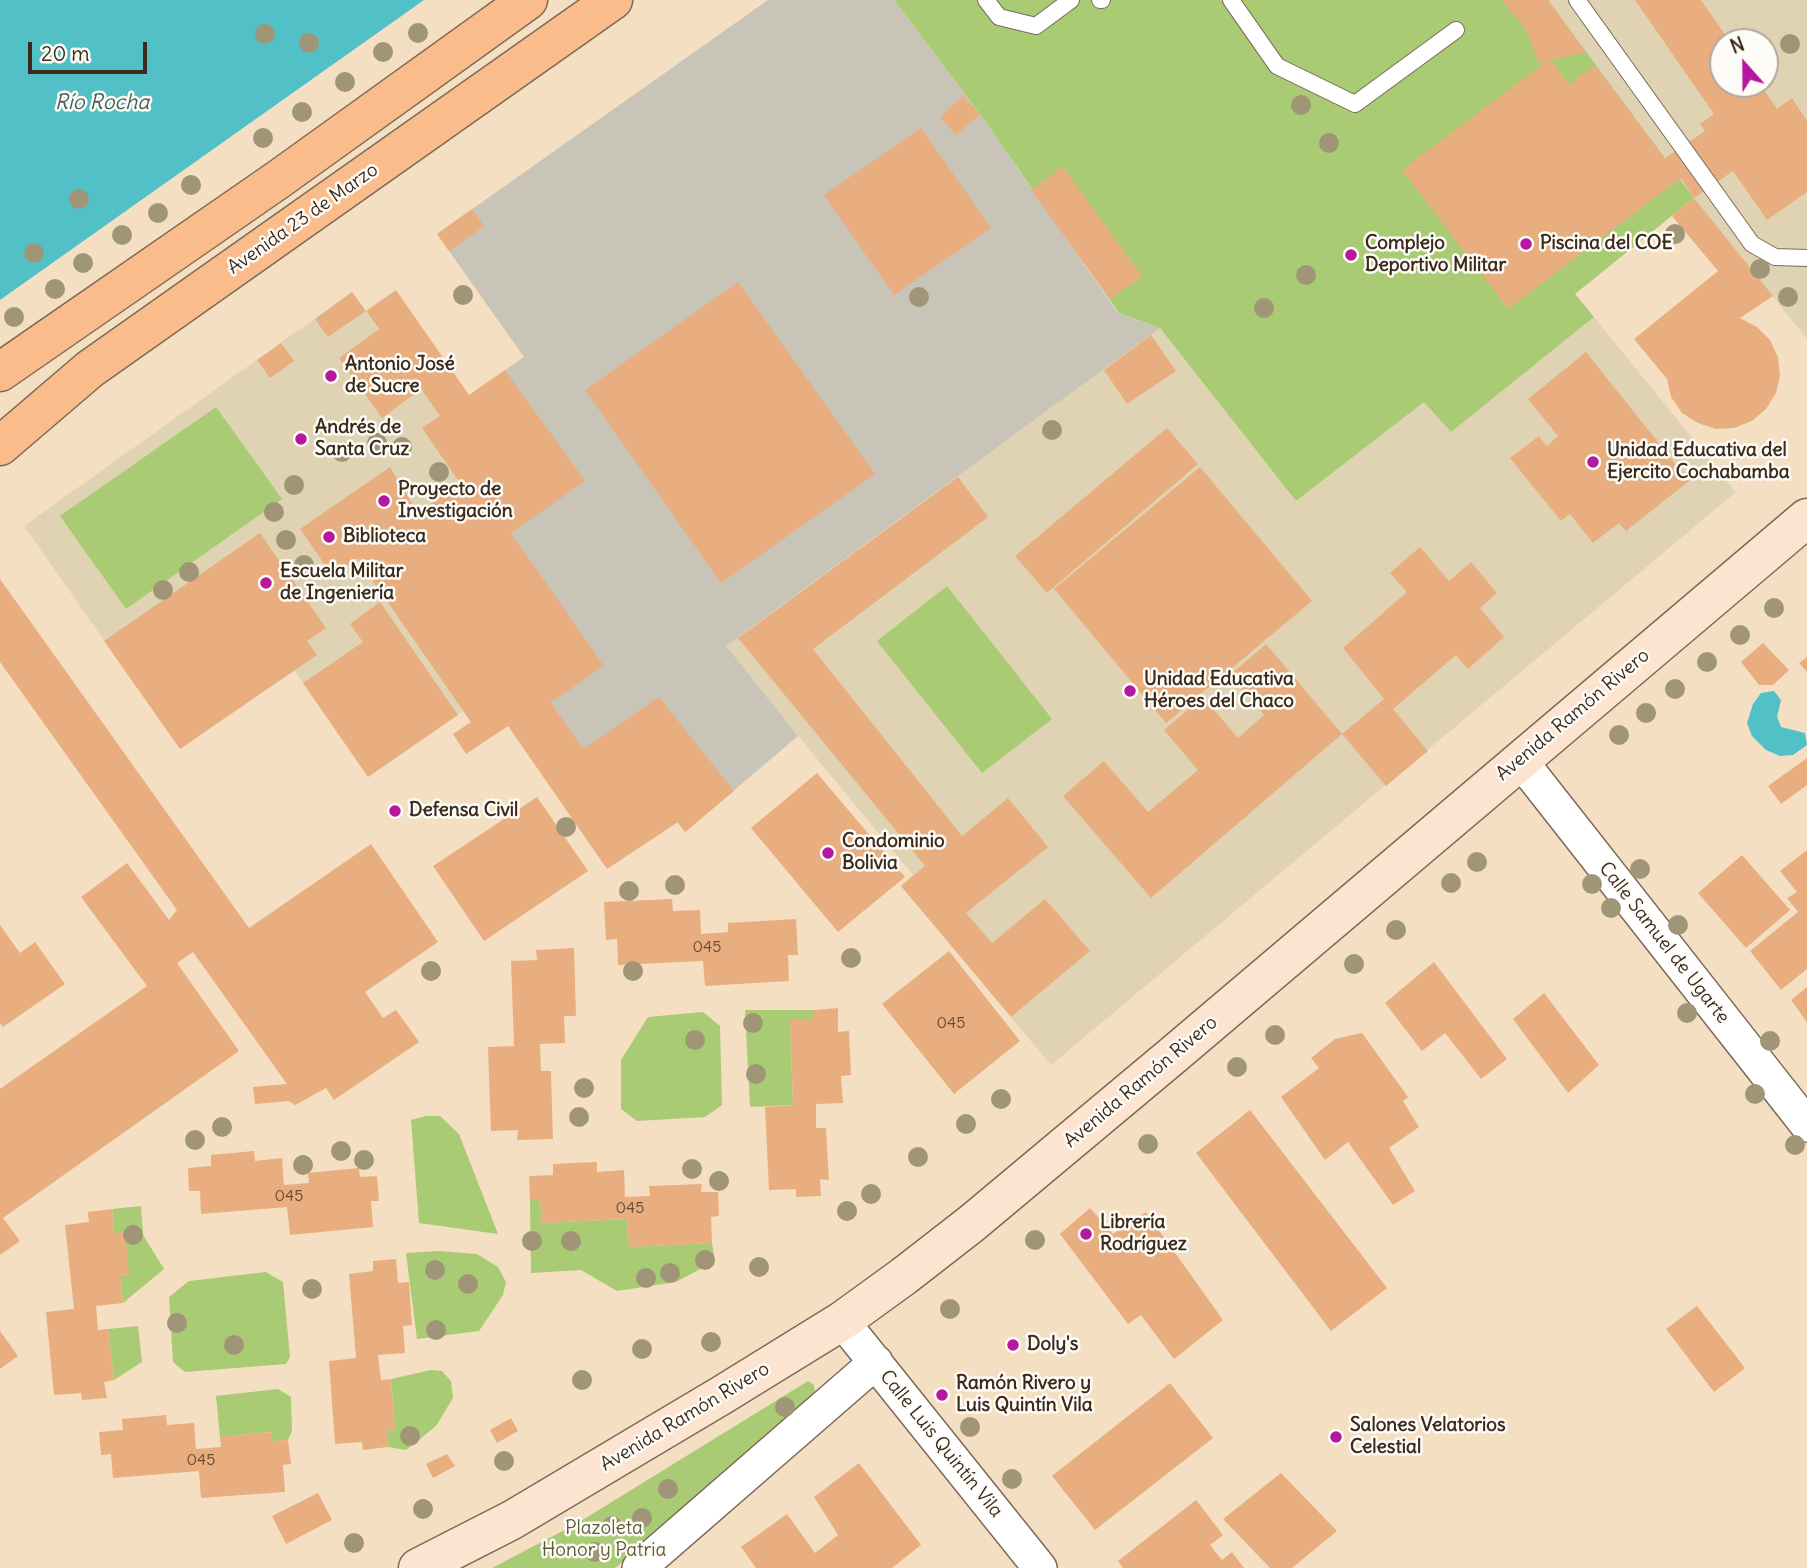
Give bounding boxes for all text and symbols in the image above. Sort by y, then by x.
scale bar [32,28,150,72]
north arrow [1709,28,1779,98]
text: N [1727,32,1748,59]
text: 20 m [41,40,90,67]
water label: Río Rocha [55,90,149,116]
street label: Avenida 23 de Marzo [223,159,383,279]
place label: Complejo Deportivo Militar [1365,233,1506,277]
place label: Piscina del COE [1540,233,1673,255]
marker: Piscina del COE [1518,236,1534,252]
marker: Complejo Deportivo Militar [1343,247,1359,263]
place label: Antonio José de Sucre [345,354,455,398]
marker: Antonio José de Sucre [323,368,339,384]
place label: Andrés de Santa Cruz [315,417,409,461]
marker: Andrés de Santa Cruz [293,431,309,447]
place label: Unidad Educativa del Ejercito Cochabamba [1607,440,1790,484]
marker: Unidad Educativa del Ejercito Cochabamba [1585,454,1601,470]
place label: Proyecto de Investigación [398,479,513,523]
marker: Proyecto de Investigación [376,493,392,509]
place label: Biblioteca [343,526,426,548]
marker: Biblioteca [321,529,337,545]
place label: Escuela Militar de Ingeniería [280,561,403,605]
marker: Escuela Militar de Ingeniería [258,575,274,591]
street label: Avenida Ramón Rivero [1492,644,1654,786]
place label: Unidad Educativa Héroes del Chaco [1144,669,1294,713]
marker: Unidad Educativa Héroes del Chaco [1122,683,1138,699]
place label: Defensa Civil [409,800,518,822]
marker: Defensa Civil [387,803,403,819]
place label: Condominio Bolivia [842,831,945,875]
marker: Condominio Bolivia [820,845,836,861]
street label: Calle Samuel de Ugarte [1594,858,1734,1028]
house number: 045 [693,937,721,957]
street label: Avenida Ramón Rivero [1060,1011,1222,1153]
house number: 045 [937,1013,965,1033]
house number: 045 [275,1186,303,1206]
house number: 045 [616,1198,644,1218]
place label: Librería Rodríguez [1100,1212,1187,1256]
marker: Librería Rodríguez [1078,1226,1094,1242]
place label: Doly's [1027,1334,1078,1356]
marker: Doly's [1005,1337,1021,1353]
street label: Avenida Ramón Rivero [596,1358,774,1476]
street label: Calle Luis Quintín Vila [875,1366,1007,1522]
place label: Ramón Rivero y Luis Quintín Vila [956,1373,1093,1417]
marker: Ramón Rivero y Luis Quintín Vila [934,1387,950,1403]
place label: Salones Velatorios Celestial [1350,1415,1506,1459]
marker: Salones Velatorios Celestial [1328,1429,1344,1445]
house number: 045 [187,1450,215,1470]
park label: Plazoleta Honor y Patria [542,1518,666,1562]

